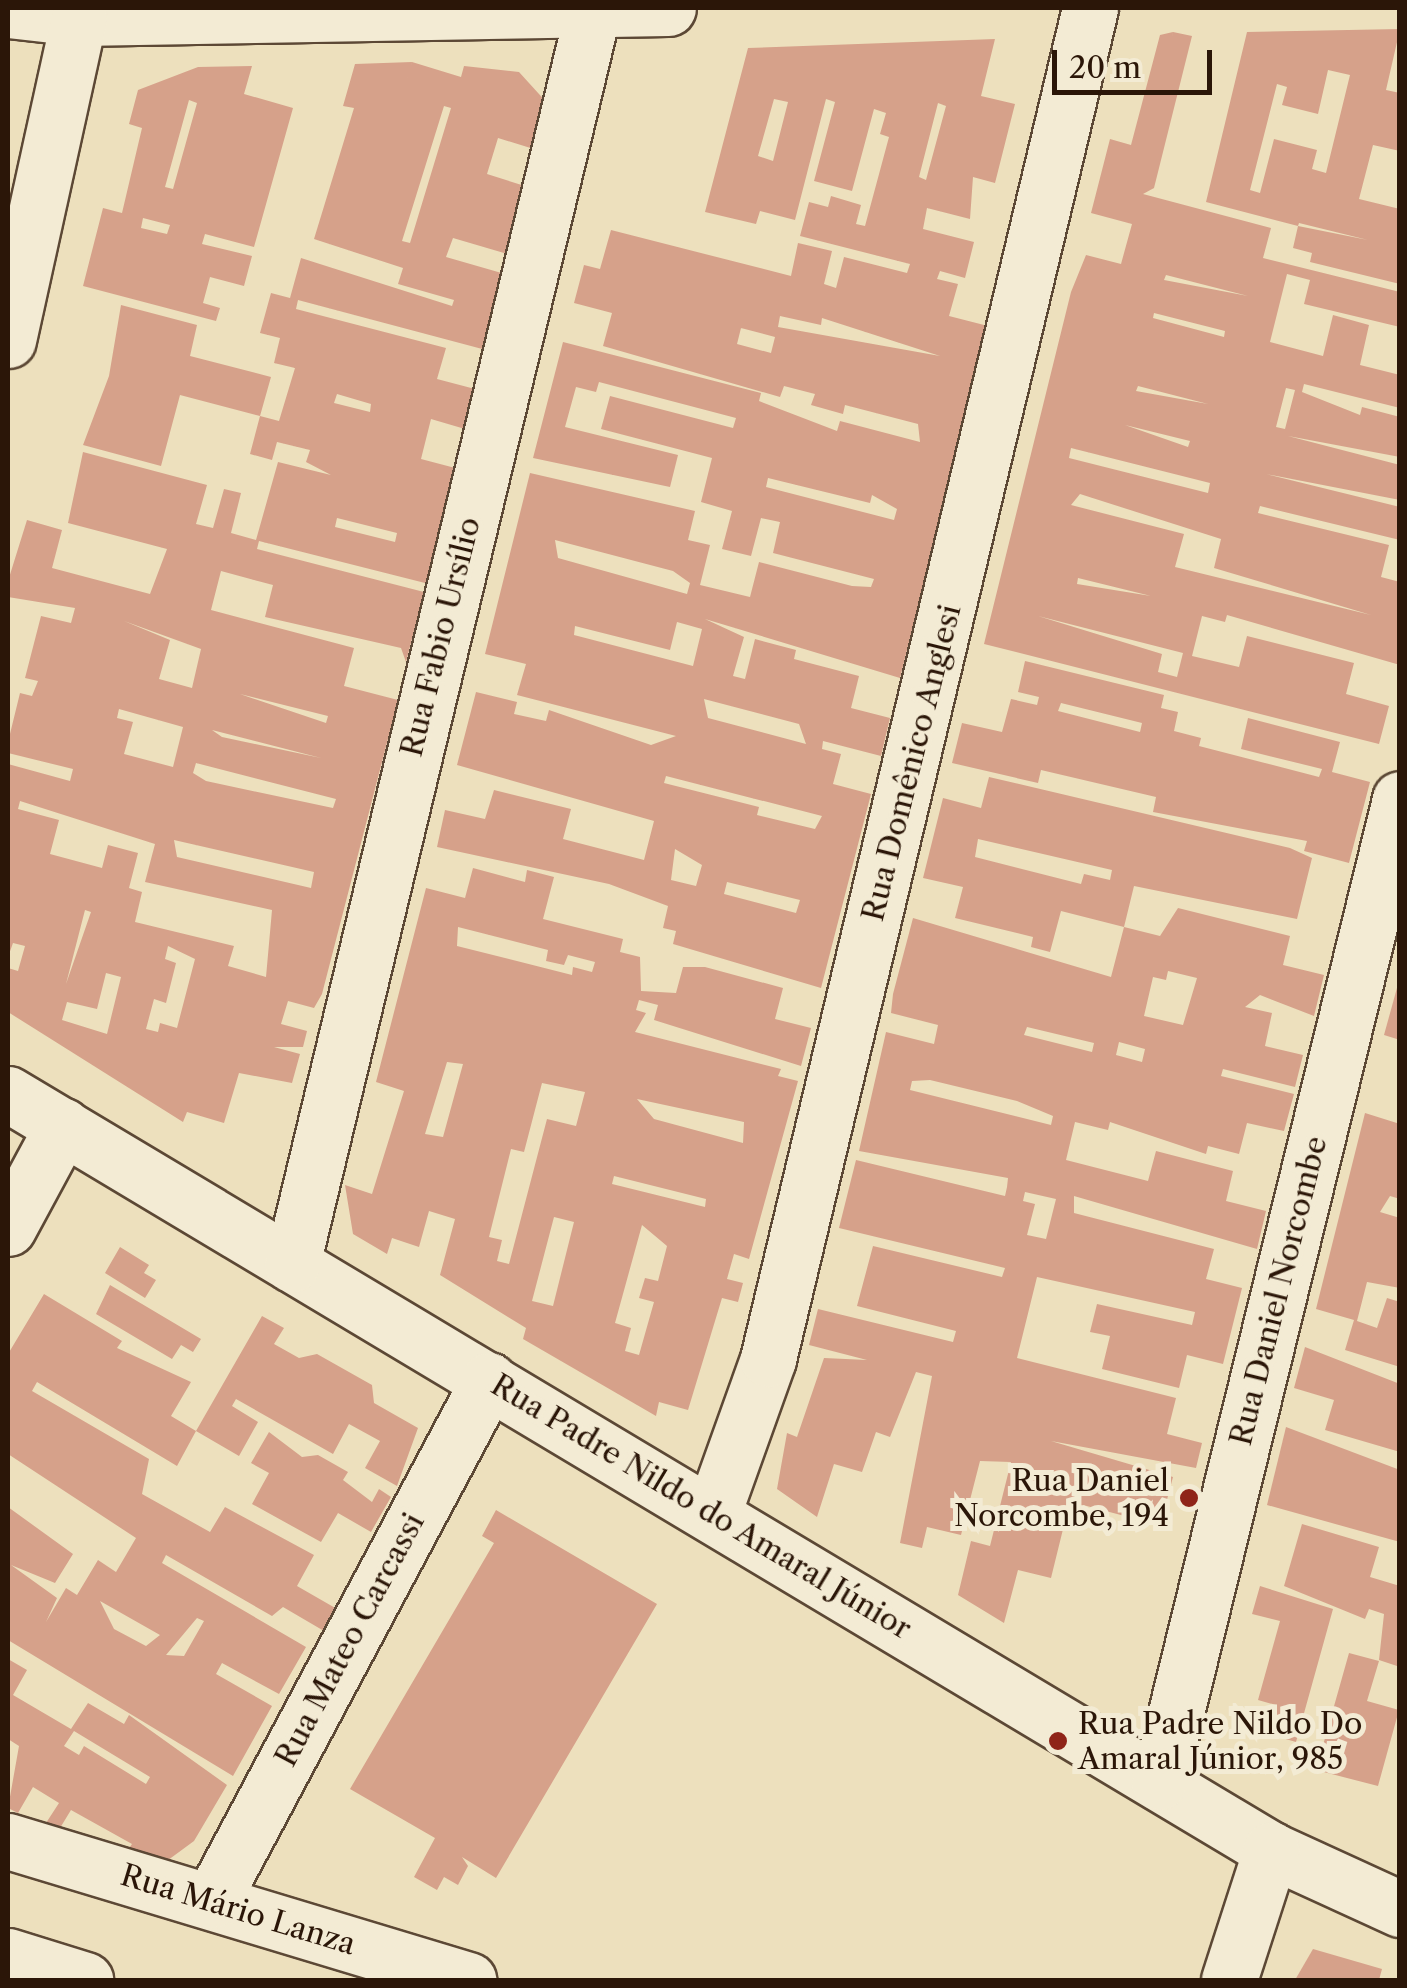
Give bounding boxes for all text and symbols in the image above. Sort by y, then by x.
scale bar [1057,30,1217,92]
text: 20 m [1069,49,1141,86]
street label: Rua Fabio Ursílio [394,513,488,761]
street label: Rua Domênico Anglesi [855,600,969,926]
street label: Rua Daniel Norcombe [1223,1133,1335,1449]
street label: Rua Padre Nildo do Amaral Júnior [484,1367,918,1647]
place label: Rua Daniel Norcombe, 194 [954,1463,1169,1534]
marker: Rua Daniel Norcombe, 194 [1178,1487,1200,1509]
street label: Rua Mateo Carcassi [268,1507,432,1773]
place label: Rua Padre Nildo Do Amaral Júnior, 985 [1078,1706,1363,1776]
marker: Rua Padre Nildo Do Amaral Júnior, 985 [1047,1730,1069,1752]
street label: Rua Mário Lanza [116,1857,360,1963]

